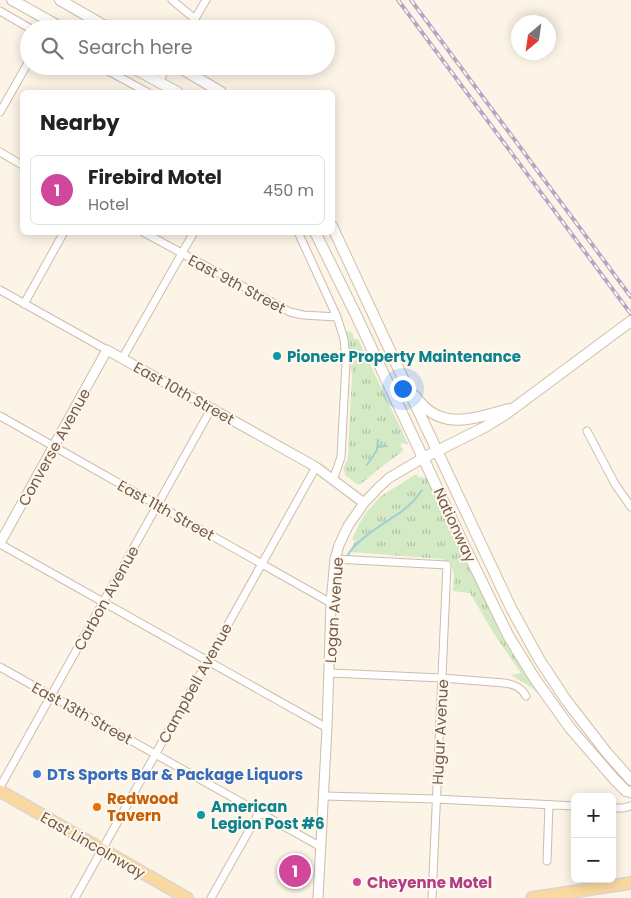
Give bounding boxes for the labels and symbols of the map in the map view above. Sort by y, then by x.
north arrow [511,15,556,60]
street label: East 9th Street [185,249,289,319]
place label: Pioneer Property Maintenance [287,346,521,367]
marker: Pioneer Property Maintenance [271,350,283,362]
street label: East 10th Street [130,357,238,429]
your location [390,376,416,402]
street label: Converse Avenue [13,384,95,510]
street label: East 11th Street [114,475,218,545]
street label: Nationway [429,484,482,566]
street label: Carbon Avenue [68,542,144,654]
street label: Logan Avenue [320,556,348,664]
street label: Campbell Avenue [153,619,237,747]
street label: East 13th Street [28,677,136,749]
street label: Hugur Avenue [427,679,453,785]
place label: DTs Sports Bar & Package Liquors [47,764,303,785]
marker: DTs Sports Bar & Package Liquors [31,768,43,780]
place label: Redwood Tavern [107,788,179,826]
place label: American Legion Post #6 [211,796,325,834]
marker: Redwood Tavern [91,801,103,813]
street label: East Lincolnway [37,806,150,884]
marker: American Legion Post #6 [195,809,207,821]
pin: 1 [279,852,311,890]
place label: Cheyenne Motel [367,872,492,893]
marker: Cheyenne Motel [351,876,363,888]

